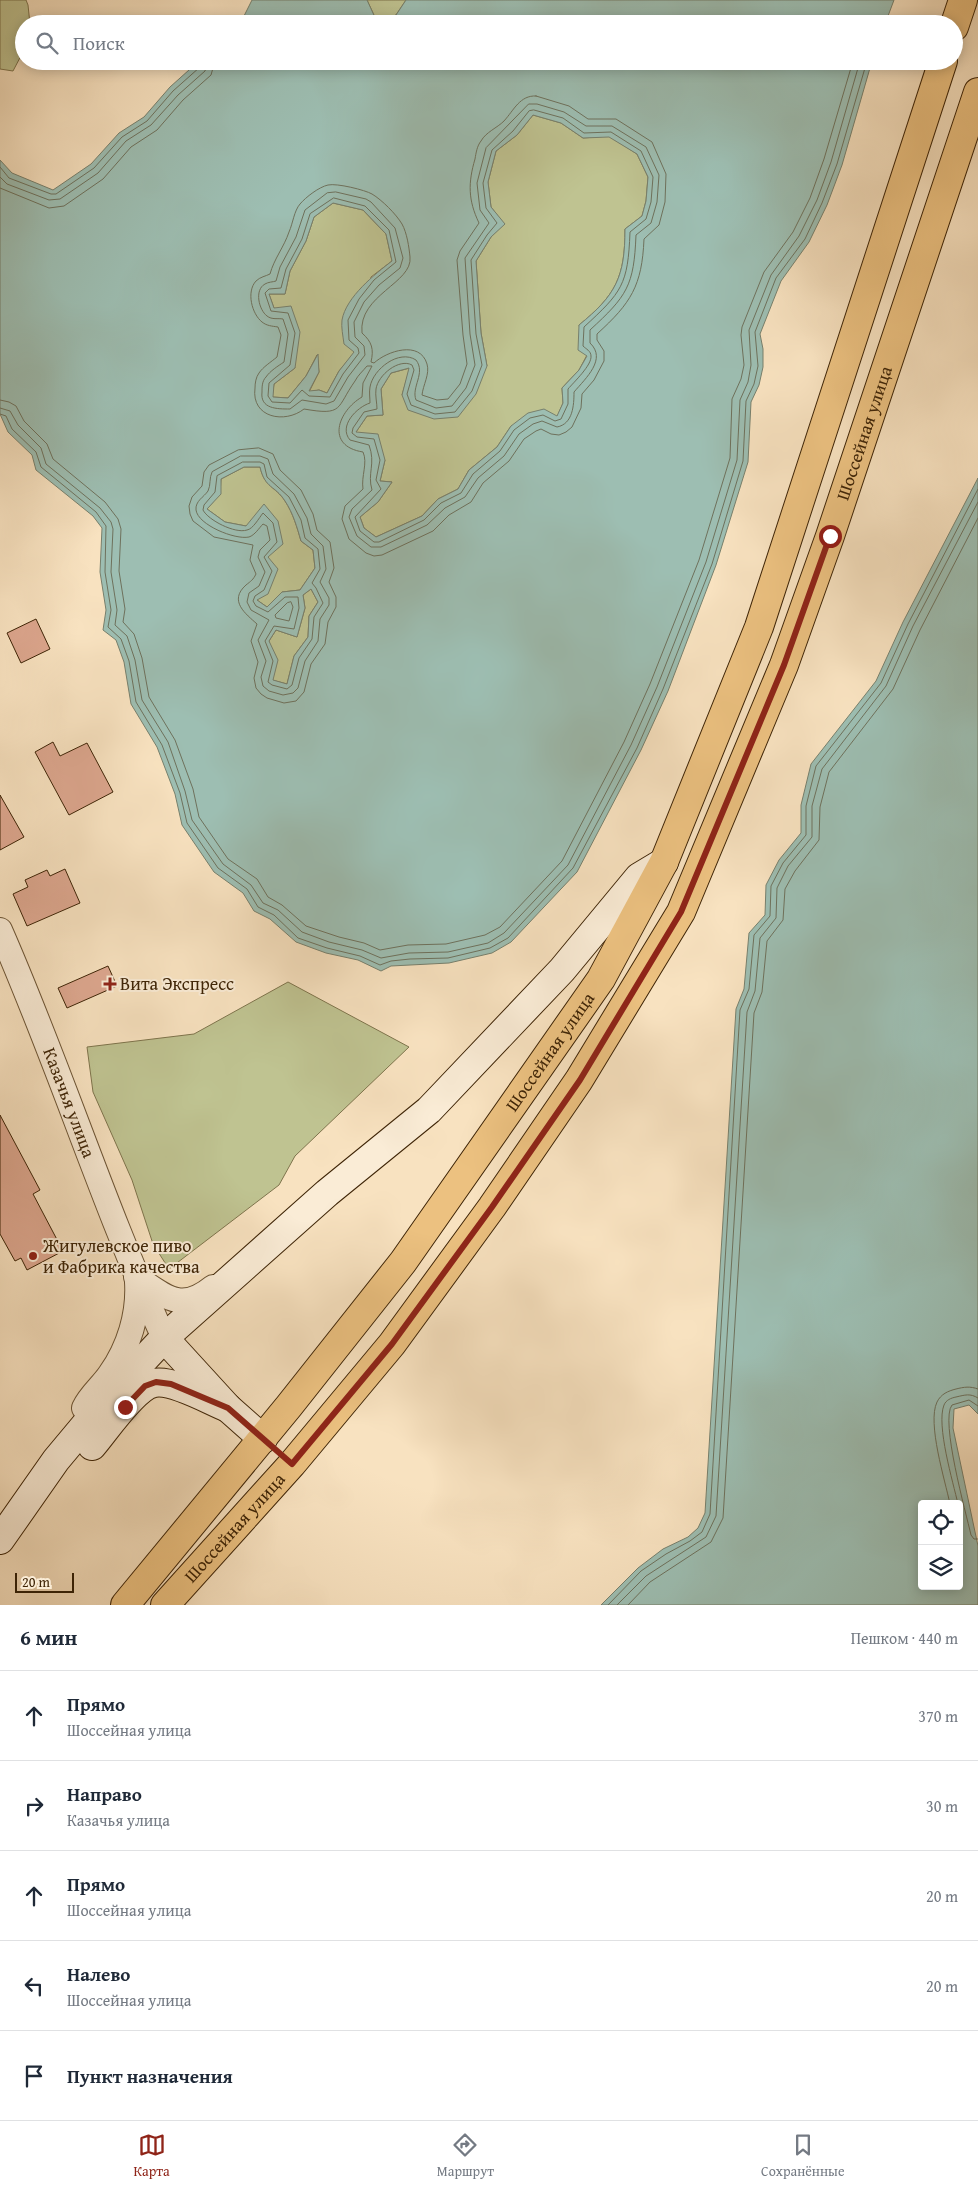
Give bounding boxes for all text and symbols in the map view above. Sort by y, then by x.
search box [15,15,963,70]
icon: search [33,29,61,57]
text: Поиск [73,29,125,57]
street label: Шоссейная улица [829,362,899,504]
route start [819,525,842,548]
place label: Вита Экспресс [120,970,234,997]
marker: Вита Экспресс [104,978,116,990]
street label: Шоссейная улица [498,986,601,1117]
street label: Казачья улица [36,1043,103,1162]
place label: Жигулевское пиво и Фабрика качества [42,1232,200,1280]
marker: Жигулевское пиво и Фабрика качества [27,1250,39,1262]
route end [114,1396,137,1419]
street label: Шоссейная улица [177,1466,291,1588]
map controls [918,1500,963,1590]
button: locate [918,1500,963,1545]
button: layers [918,1545,963,1590]
scale bar [15,1570,74,1593]
text: 20 m [22,1572,50,1592]
text: 6 мин [20,1622,77,1653]
text: Пешком · 440 m [851,1626,958,1650]
text: Прямо [67,1690,125,1718]
icon: ahead [20,1702,48,1730]
text: 370 m [918,1704,958,1728]
text: Шоссейная улица [67,1718,191,1742]
text: Направо [67,1780,142,1808]
icon: right [20,1792,48,1820]
text: 30 m [926,1794,958,1818]
text: Казачья улица [67,1808,170,1832]
text: Прямо [67,1870,125,1898]
icon: ahead [20,1882,48,1910]
text: 20 m [926,1884,958,1908]
text: Шоссейная улица [67,1898,191,1922]
text: Налево [67,1960,130,1988]
icon: left [20,1972,48,2000]
text: 20 m [926,1974,958,1998]
text: Шоссейная улица [67,1988,191,2012]
icon: arrive [20,2062,48,2090]
text: Пункт назначения [67,2062,233,2090]
tab: Карта [134,2131,170,2181]
tab: Маршрут [437,2131,494,2181]
tab: Сохранённые [761,2131,844,2181]

